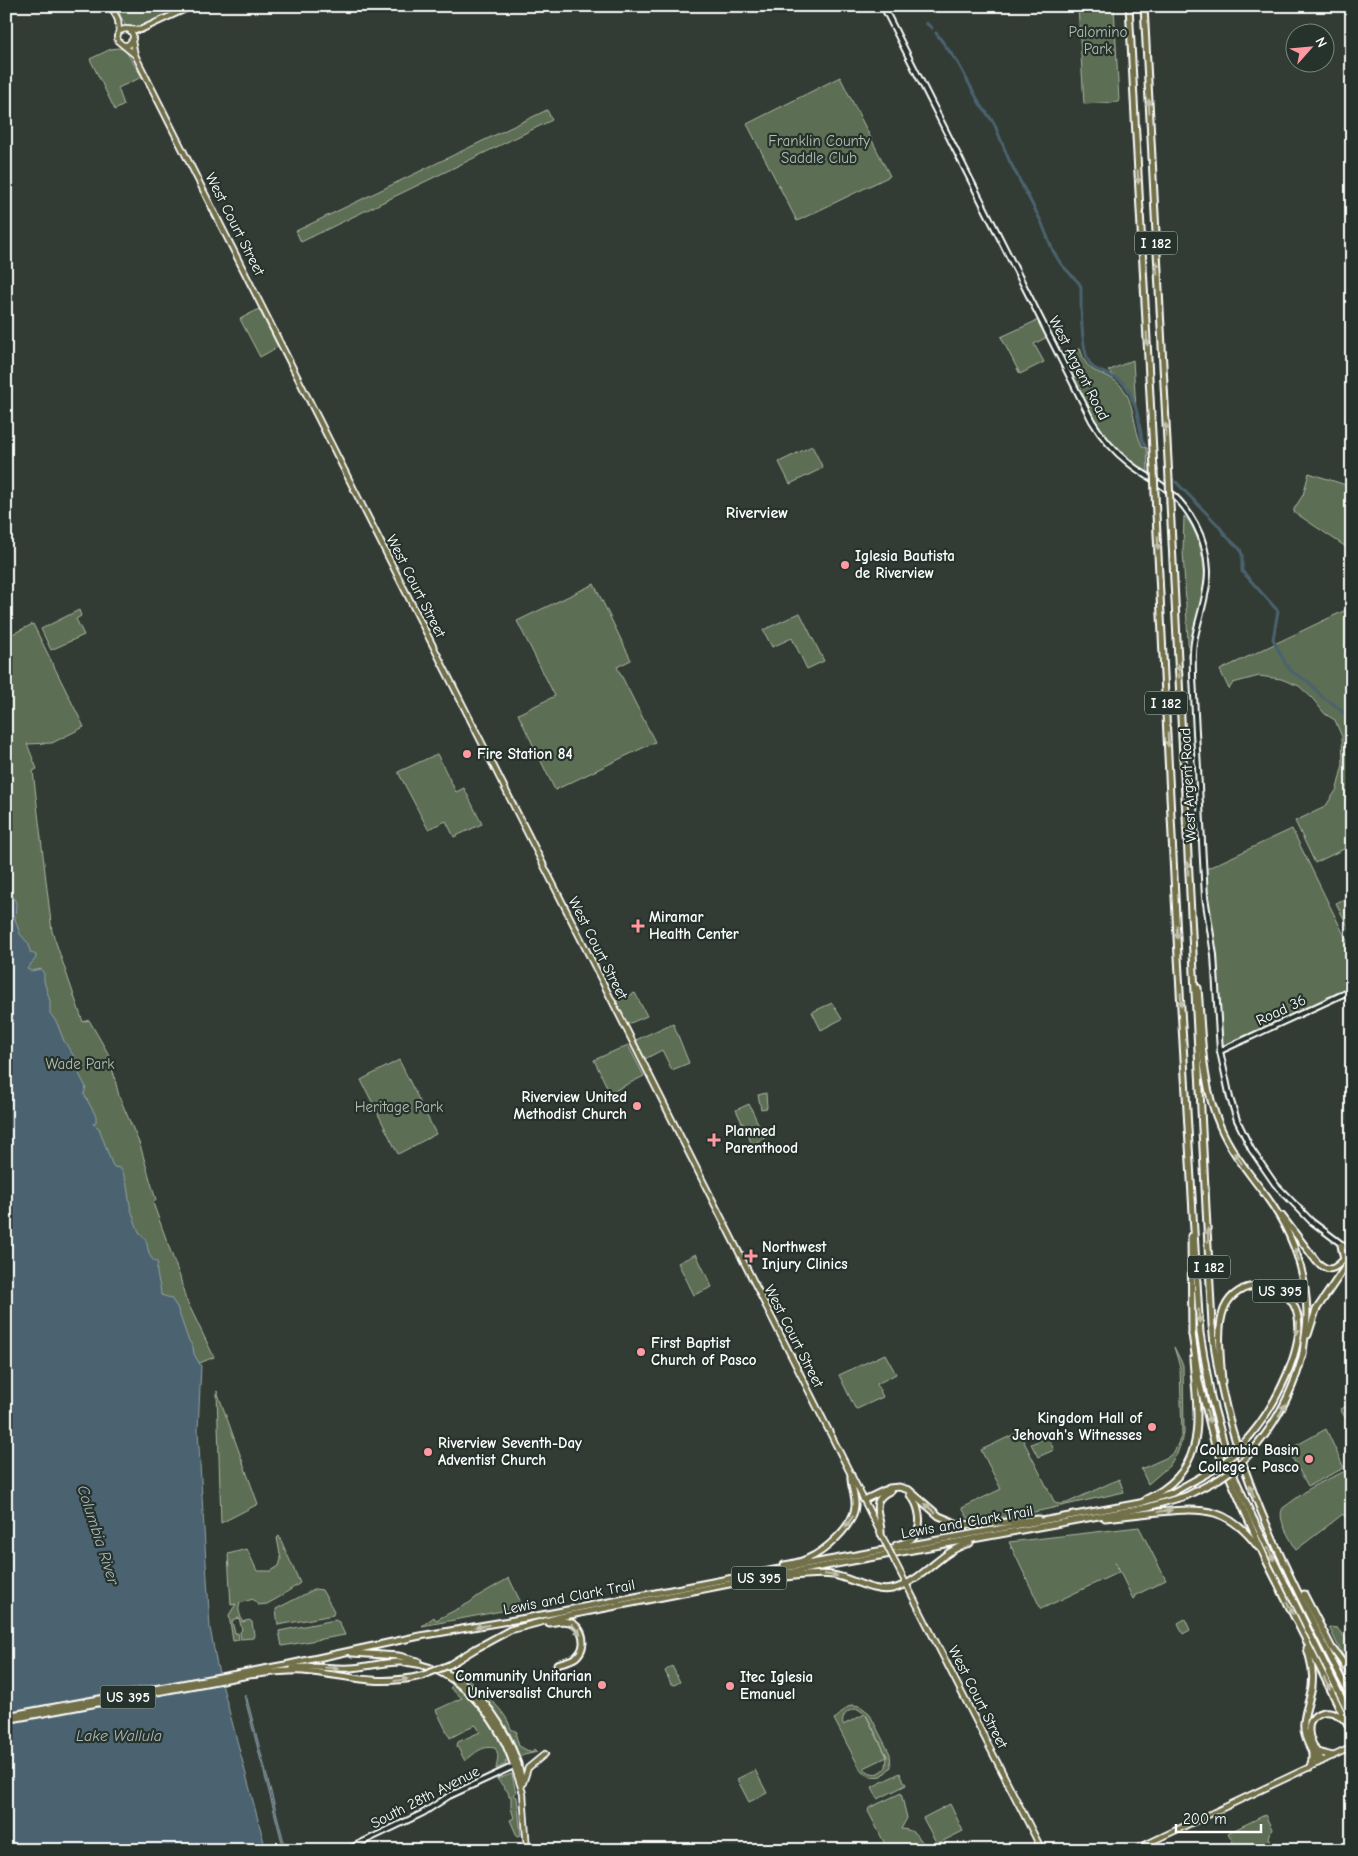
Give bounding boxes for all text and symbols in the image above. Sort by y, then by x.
north arrow [1286,22,1336,72]
park label: Palomino Park [1069,23,1127,58]
text: N [1311,34,1331,50]
one-way arrow [1145,97,1153,113]
park label: Franklin County Saddle Club [768,132,870,167]
street label: West Court Street [201,170,269,279]
one-way arrow [1134,170,1142,186]
road number: I 182 [1135,232,1177,254]
one-way arrow [1153,260,1161,276]
street label: West Argent Road [1045,313,1113,423]
one-way arrow [1143,332,1151,348]
one-way arrow [1162,422,1170,438]
district label: Riverview [726,504,788,522]
street label: West Court Street [382,532,450,641]
one-way arrow [1154,535,1162,551]
place label: Iglesia Bautista de Riverview [855,547,955,582]
marker: Iglesia Bautista de Riverview [839,559,851,571]
one-way arrow [1174,662,1182,678]
road number: I 182 [1145,691,1187,714]
street label: West Argent Road [1176,727,1200,843]
one-way arrow [1164,732,1172,748]
place label: Fire Station 84 [477,745,573,763]
marker: Fire Station 84 [461,748,473,760]
one-way arrow [1184,860,1192,876]
street label: West Court Street [564,894,632,1003]
place label: Miramar Health Center [649,908,739,943]
marker: Miramar Health Center [631,919,645,933]
one-way arrow [1173,924,1181,940]
street label: Road 36 [1253,991,1309,1029]
one-way arrow [1177,992,1185,1008]
park label: Wade Park [46,1055,115,1073]
place label: Riverview United Methodist Church [514,1088,627,1123]
park label: Heritage Park [355,1098,444,1116]
marker: Riverview United Methodist Church [631,1100,643,1112]
place label: Planned Parenthood [725,1122,798,1157]
marker: Planned Parenthood [707,1133,721,1147]
one-way arrow [1233,1152,1243,1165]
one-way arrow [1203,1226,1211,1242]
place label: Northwest Injury Clinics [762,1238,848,1273]
one-way arrow [1292,1247,1300,1262]
marker: Northwest Injury Clinics [744,1249,758,1263]
road number: I 182 [1188,1256,1230,1278]
road number: US 395 [1252,1280,1308,1302]
street label: West Court Street [760,1282,828,1391]
one-way arrow [1196,1309,1204,1325]
one-way arrow [1293,1320,1301,1336]
place label: First Baptist Church of Pasco [651,1334,757,1369]
marker: First Baptist Church of Pasco [635,1346,647,1358]
one-way arrow [1278,1402,1286,1417]
place label: Kingdom Hall of Jehovah's Witnesses [1012,1409,1143,1444]
one-way arrow [1204,1409,1212,1424]
marker: Kingdom Hall of Jehovah's Witnesses [1146,1421,1158,1433]
place label: Riverview Seventh-Day Adventist Church [438,1434,582,1469]
place label: Columbia Basin College - Pasco [1198,1441,1299,1476]
marker: Riverview Seventh-Day Adventist Church [422,1446,434,1458]
marker: Columbia Basin College - Pasco [1303,1453,1315,1465]
water label: Columbia River [73,1483,123,1588]
one-way arrow [1248,1483,1255,1498]
street label: Lewis and Clark Trail [900,1502,1034,1542]
one-way arrow [924,1503,937,1514]
one-way arrow [1157,1507,1173,1515]
one-way arrow [844,1515,853,1528]
one-way arrow [1267,1547,1275,1561]
road number: US 395 [732,1566,786,1590]
one-way arrow [823,1571,839,1579]
street label: Lewis and Clark Trail [502,1575,636,1619]
one-way arrow [1286,1601,1294,1615]
one-way arrow [474,1622,490,1630]
one-way arrow [571,1622,582,1635]
street label: West Court Street [944,1643,1012,1752]
one-way arrow [324,1664,340,1672]
place label: Community Unitarian Universalist Church [455,1667,592,1702]
place label: Itec Iglesia Emanuel [740,1668,813,1703]
one-way arrow [394,1675,410,1683]
one-way arrow [1323,1677,1331,1691]
marker: Community Unitarian Universalist Church [596,1679,608,1691]
marker: Itec Iglesia Emanuel [724,1680,736,1692]
road number: US 395 [100,1685,156,1708]
water label: Lake Wallula [76,1727,162,1745]
street label: South 28th Avenue [368,1762,483,1832]
scale bar [1176,1801,1260,1833]
text: 200 m [1183,1810,1227,1828]

